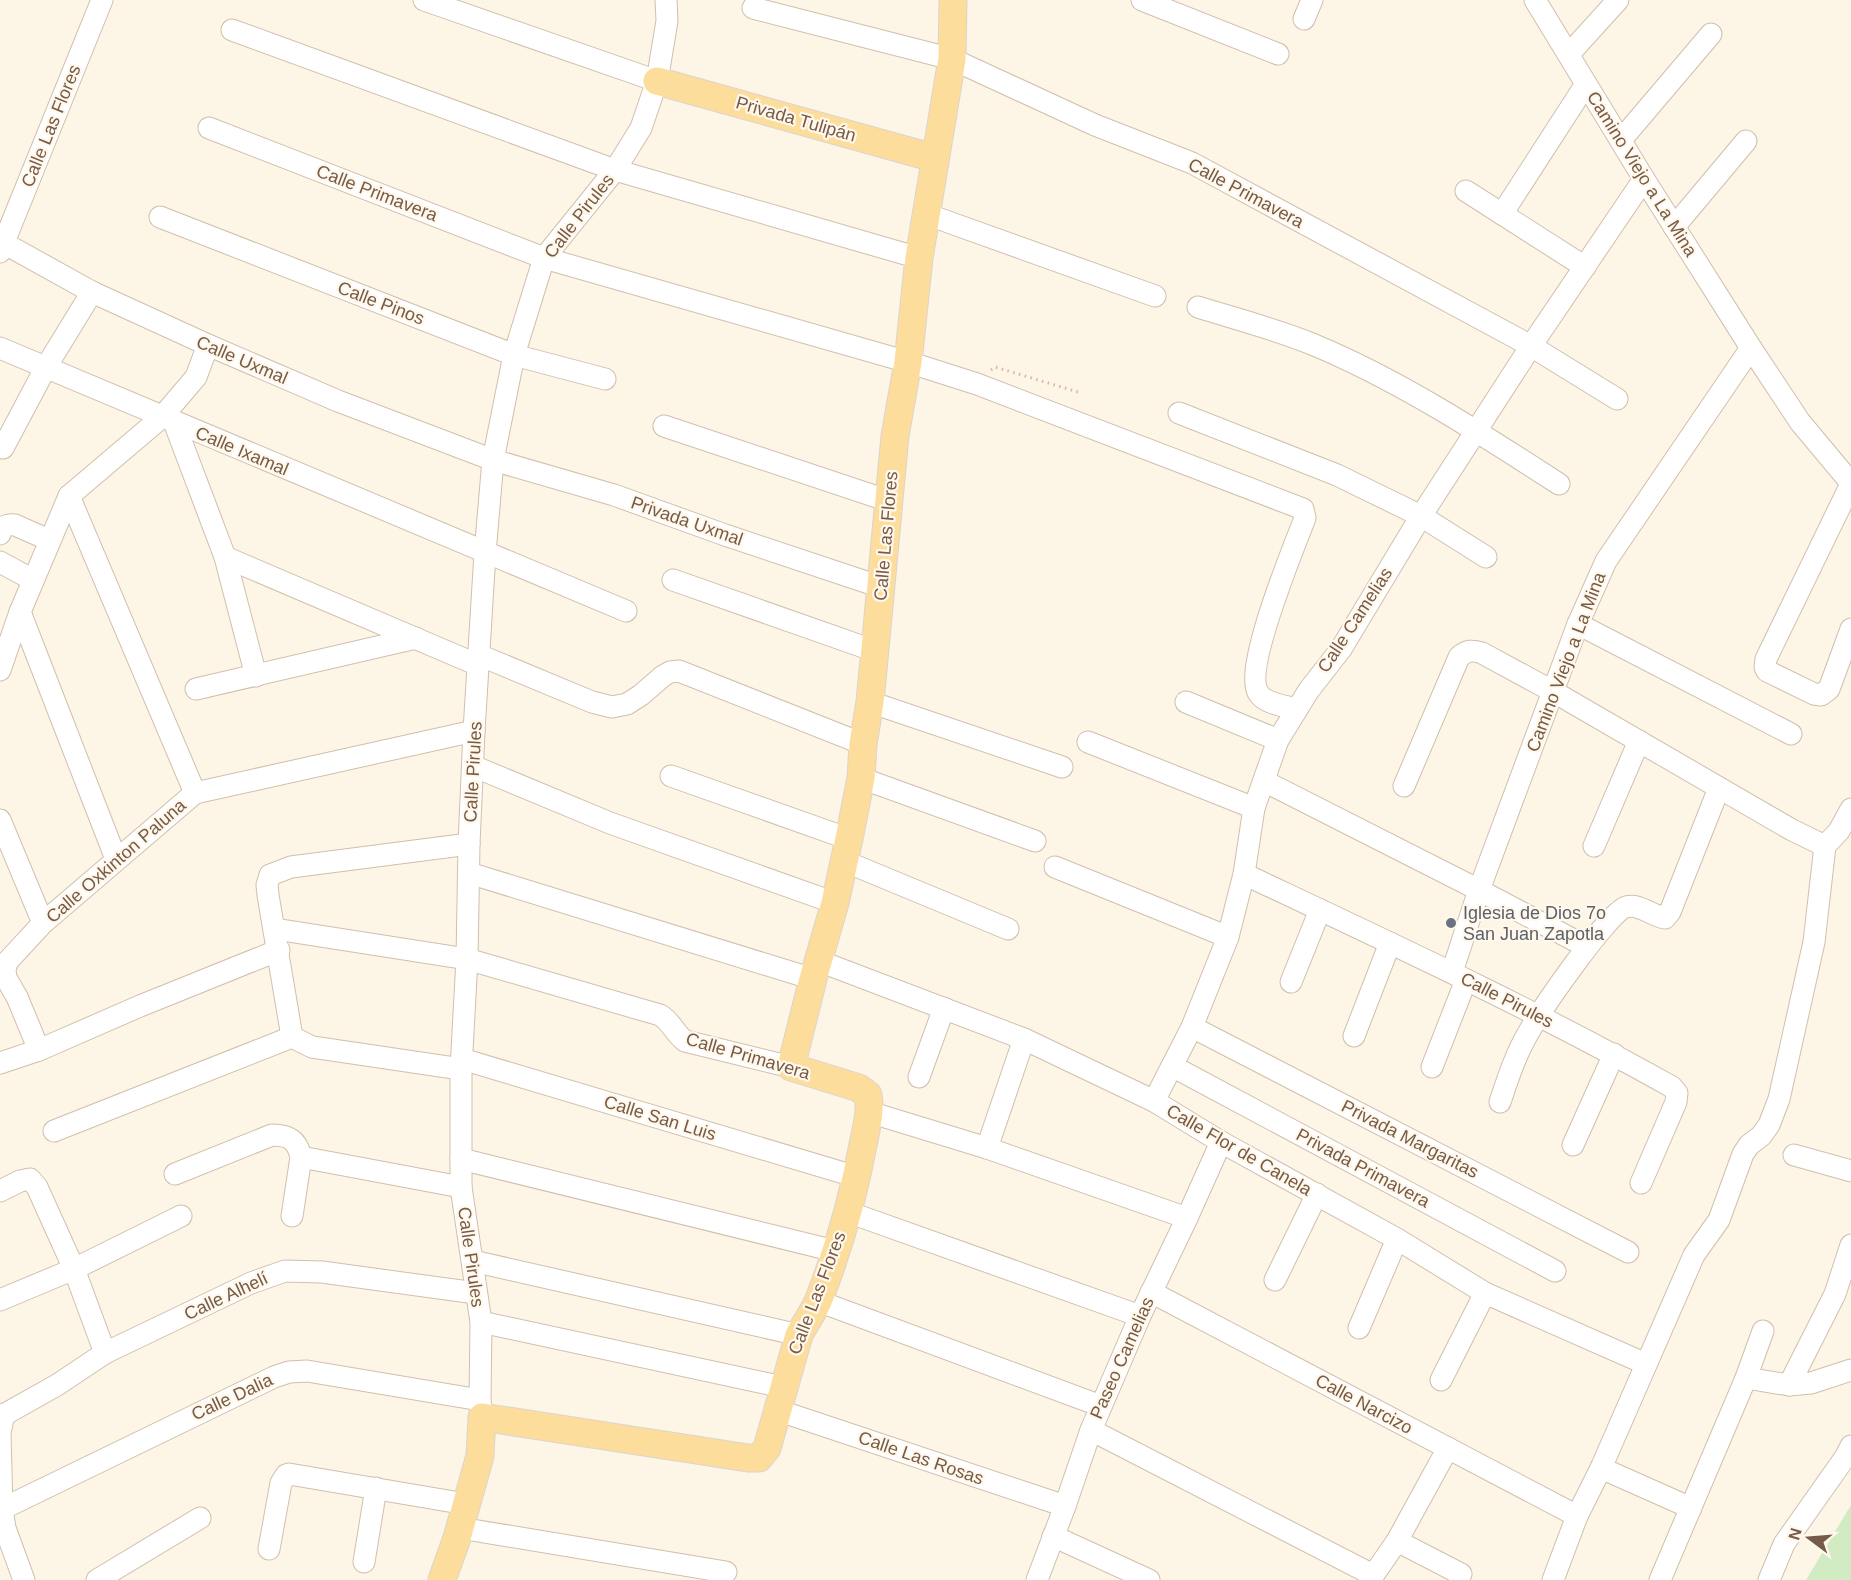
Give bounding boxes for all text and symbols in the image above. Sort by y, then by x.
street label: Calle Las Flores [17,62,85,190]
street label: Camino Viejo a La Mina [1583,88,1702,261]
street label: Privada Tulipán [734,92,858,146]
street label: Calle Primavera [1185,154,1308,232]
street label: Calle Primavera [314,161,441,226]
street label: Calle Pirules [540,170,618,262]
street label: Calle Pinos [335,277,427,329]
street label: Calle Uxmal [193,332,291,388]
street label: Calle Ixamal [193,422,291,480]
street label: Calle Las Flores [870,470,902,602]
street label: Privada Uxmal [628,492,746,550]
street label: Calle Camelias [1314,564,1396,676]
street label: Camino Viejo a La Mina [1522,568,1610,755]
street label: Calle Pirules [460,721,486,823]
street label: Calle Oxkinton Paluna [42,794,191,927]
place label: Iglesia de Dios 7o San Juan Zapotla [1463,903,1606,944]
marker: Iglesia de Dios 7o San Juan Zapotla [1444,916,1458,930]
street label: Calle Pirules [1457,968,1557,1032]
street label: Calle Primavera [684,1029,813,1084]
street label: Calle San Luis [602,1091,718,1145]
street label: Privada Margaritas [1338,1096,1482,1182]
street label: Calle Flor de Canela [1163,1100,1316,1200]
street label: Privada Primavera [1293,1124,1434,1212]
street label: Calle Pirules [454,1206,488,1308]
street label: Calle Las Flores [784,1229,850,1357]
street label: Calle Alhelí [181,1268,271,1324]
street label: Paseo Camelias [1086,1294,1158,1422]
street label: Calle Dalia [188,1369,277,1424]
street label: Calle Narcizo [1312,1370,1416,1438]
street label: Calle Las Rosas [856,1427,986,1489]
north arrow [1779,1508,1839,1568]
text: N [1785,1526,1805,1542]

